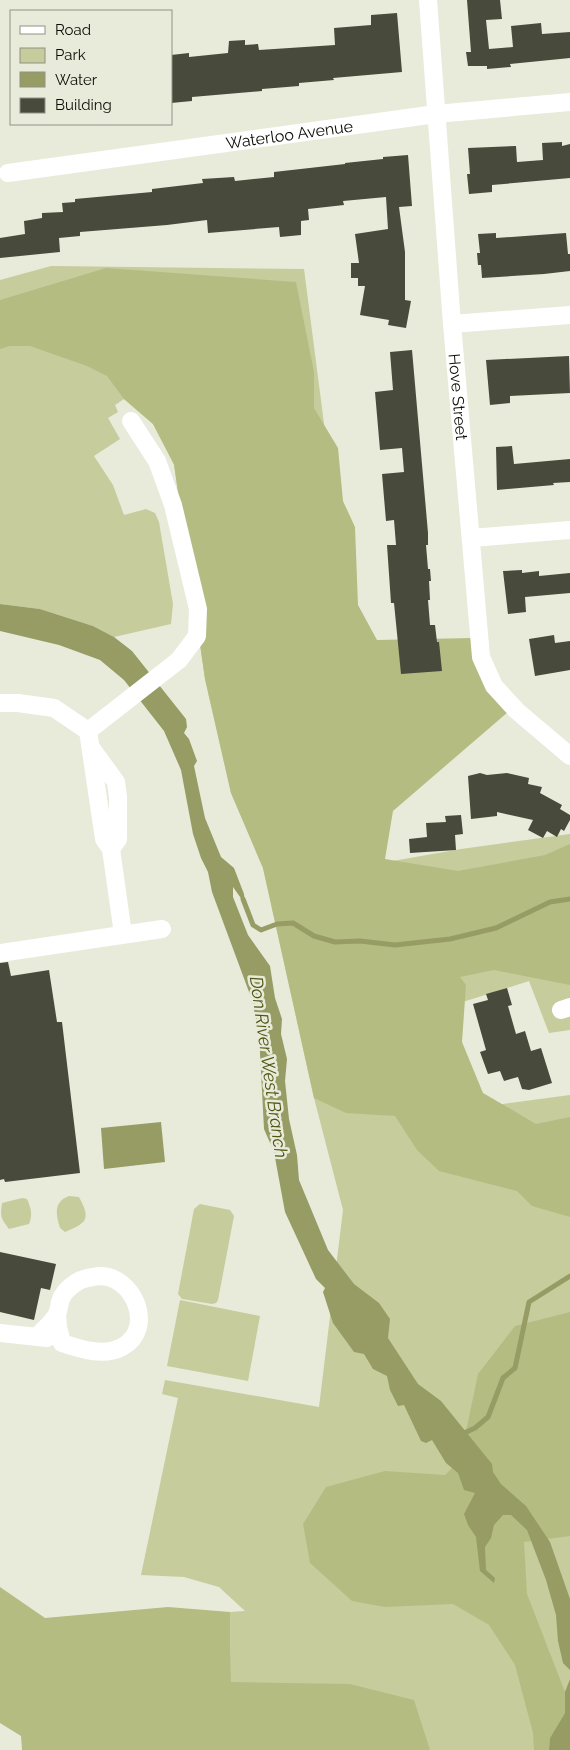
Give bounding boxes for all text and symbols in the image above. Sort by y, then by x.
legend [10,10,172,125]
text: Road [55,21,91,39]
text: Park [55,46,86,64]
text: Water [55,71,98,89]
text: Building [55,96,112,114]
street label: Waterloo Avenue [225,116,354,152]
street label: Hove Street [445,353,472,442]
water label: Don River West Branch [246,975,292,1159]

